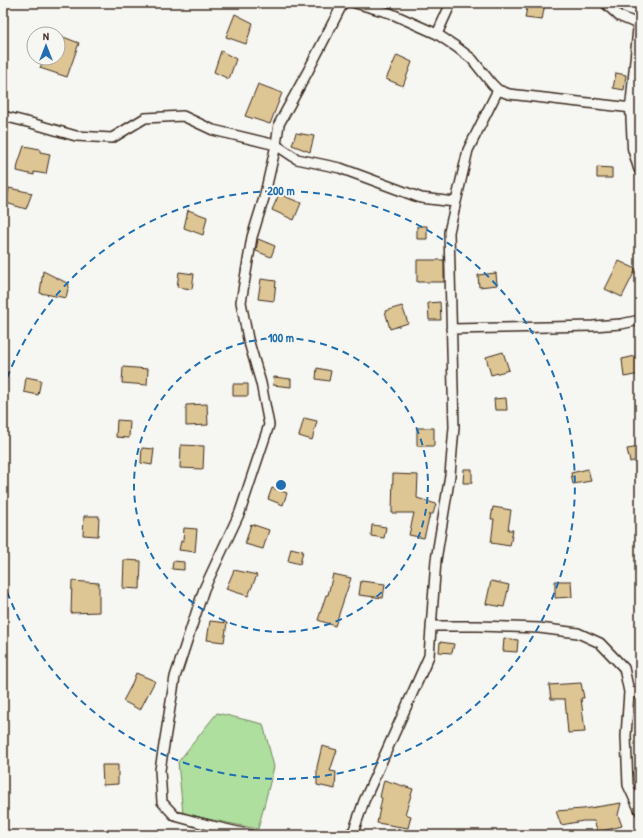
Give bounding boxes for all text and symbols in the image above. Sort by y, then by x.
north arrow [26,26,66,66]
text: N [43,29,49,43]
text: 200 m [267,182,295,199]
text: 100 m [268,329,294,346]
centre of rings [274,478,288,492]

